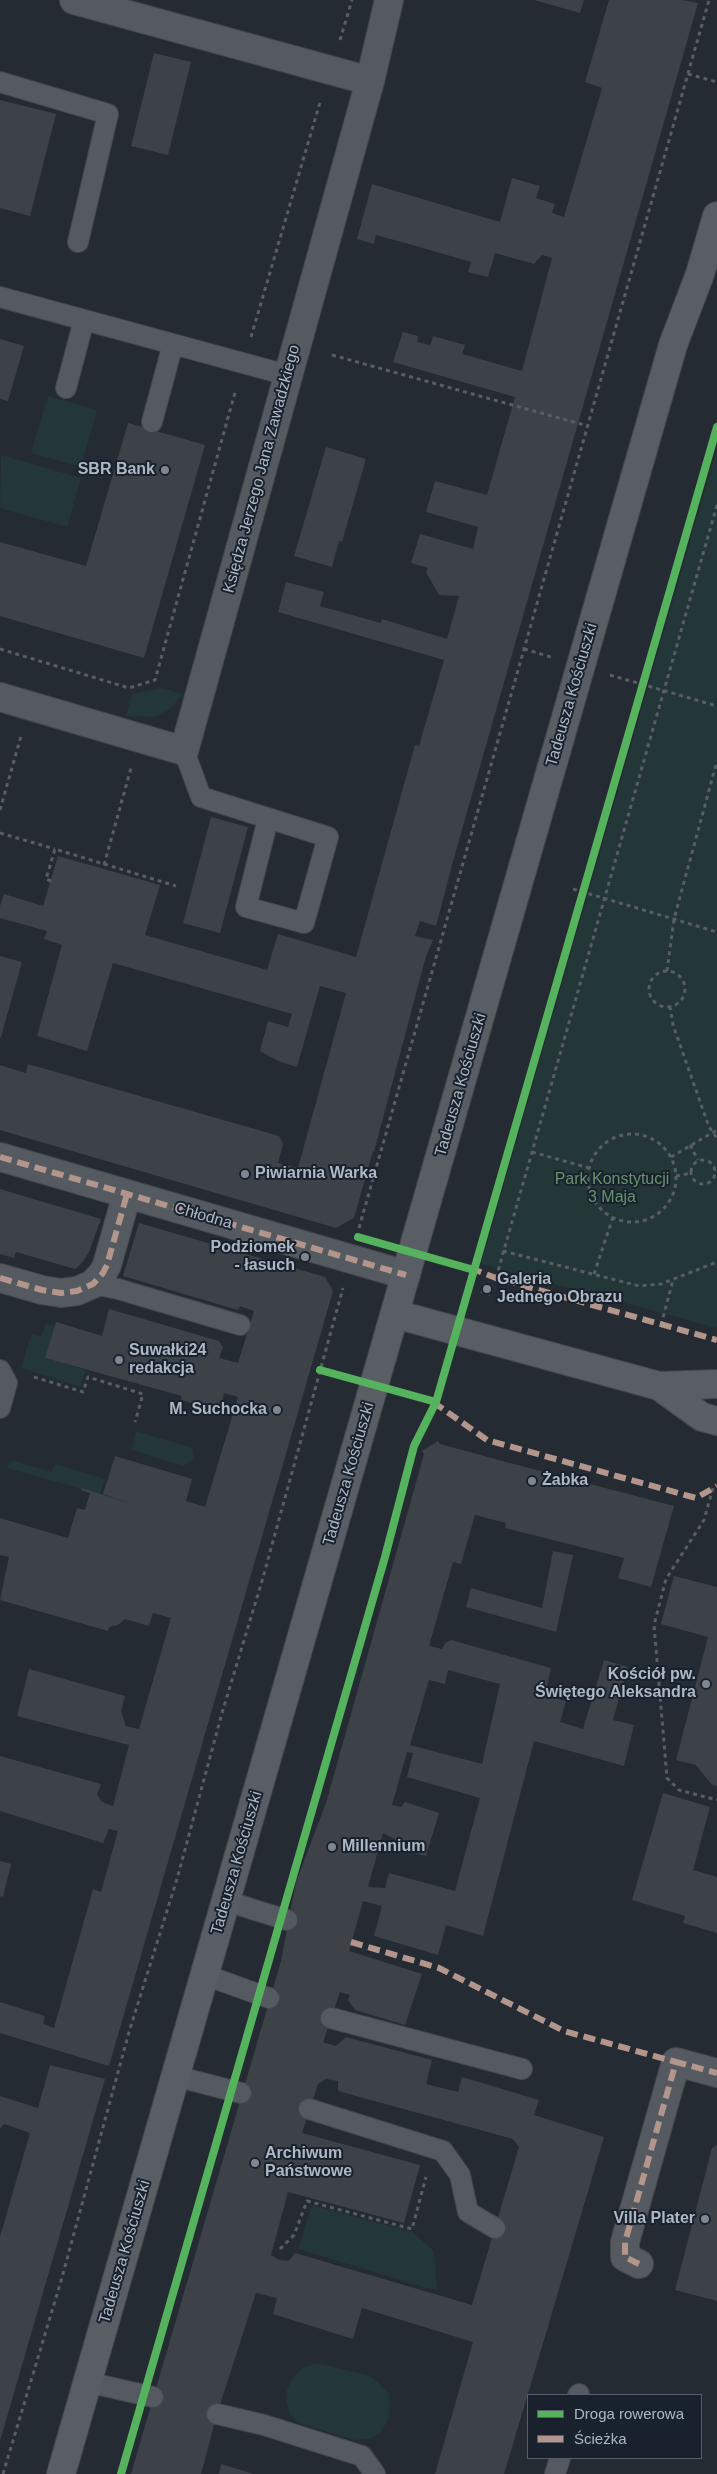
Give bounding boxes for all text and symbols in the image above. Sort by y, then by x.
street label: Księdza Jerzego Jana Zawadzkiego [220,343,304,595]
place label: SBR Bank [78,460,155,480]
marker: SBR Bank [159,464,171,476]
street label: Tadeusza Kościuszki [542,621,602,769]
street label: Tadeusza Kościuszki [431,1011,491,1159]
place label: Piwiarnia Warka [255,1164,377,1184]
marker: Piwiarnia Warka [239,1168,251,1180]
park label: Park Konstytucji 3 Maja [555,1170,669,1208]
street label: Chłodna [172,1199,234,1233]
place label: Podziomek - łasuch [211,1238,295,1276]
marker: Podziomek - łasuch [299,1251,311,1263]
place label: Galeria Jednego Obrazu [497,1270,622,1308]
marker: Galeria Jednego Obrazu [481,1283,493,1295]
place label: Suwałki24 redakcja [129,1341,206,1379]
marker: Suwałki24 redakcja [113,1354,125,1366]
place label: M. Suchocka [169,1400,267,1420]
street label: Tadeusza Kościuszki [319,1400,379,1548]
marker: M. Suchocka [271,1404,283,1416]
place label: Żabka [542,1471,588,1491]
marker: Żabka [526,1475,538,1487]
place label: Kościół pw. Świętego Aleksandra [535,1665,696,1703]
marker: Kościół pw. Świętego Aleksandra [700,1678,712,1690]
street label: Tadeusza Kościuszki [207,1789,267,1937]
place label: Millennium [342,1837,426,1857]
marker: Millennium [326,1841,338,1853]
place label: Archiwum Państwowe [265,2144,352,2182]
marker: Archiwum Państwowe [249,2157,261,2169]
street label: Tadeusza Kościuszki [95,2178,155,2326]
place label: Villa Plater [613,2209,695,2229]
marker: Villa Plater [699,2213,711,2225]
legend [527,2394,702,2459]
text: Droga rowerowa [574,2405,684,2422]
text: Ścieżka [574,2430,627,2447]

